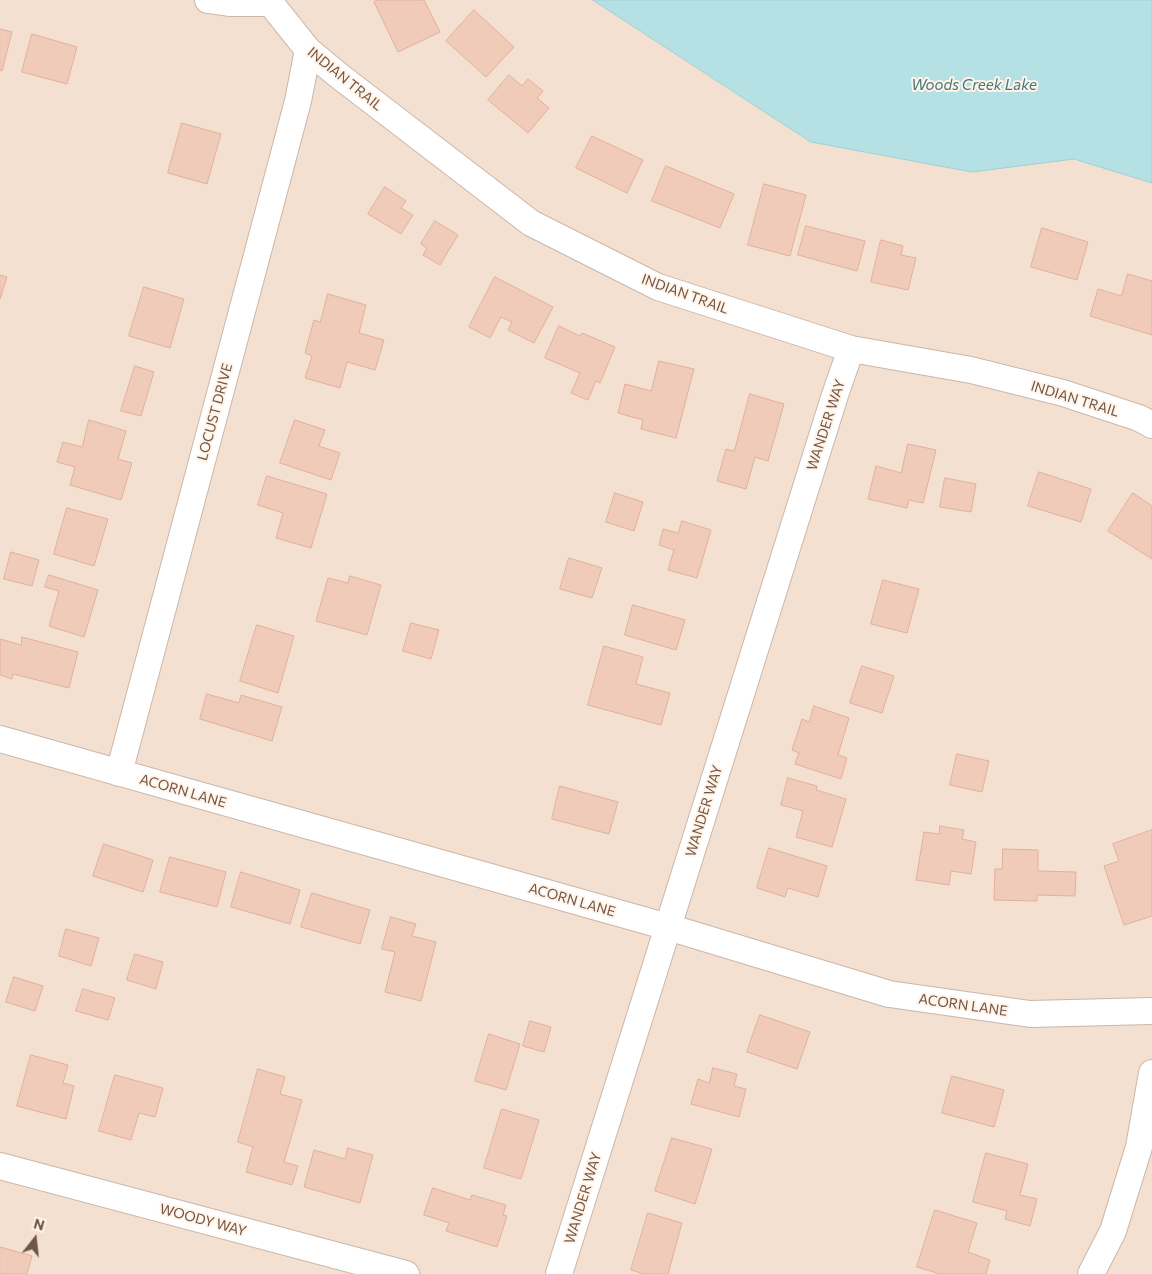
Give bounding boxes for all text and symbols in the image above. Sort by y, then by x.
street label: INDIAN TRAIL [304,44,386,114]
water label: Woods Creek Lake [911,76,1037,94]
street label: INDIAN TRAIL [639,270,731,318]
street label: LOCUST DRIVE [194,361,236,463]
street label: WANDER WAY [803,377,849,473]
street label: INDIAN TRAIL [1029,378,1121,420]
street label: WANDER WAY [682,763,726,859]
street label: ACORN LANE [138,771,228,811]
street label: ACORN LANE [527,880,617,920]
street label: ACORN LANE [918,990,1008,1020]
street label: WANDER WAY [561,1150,605,1246]
street label: WOODY WAY [158,1200,248,1240]
north arrow [10,1214,60,1264]
text: N [32,1214,47,1234]

